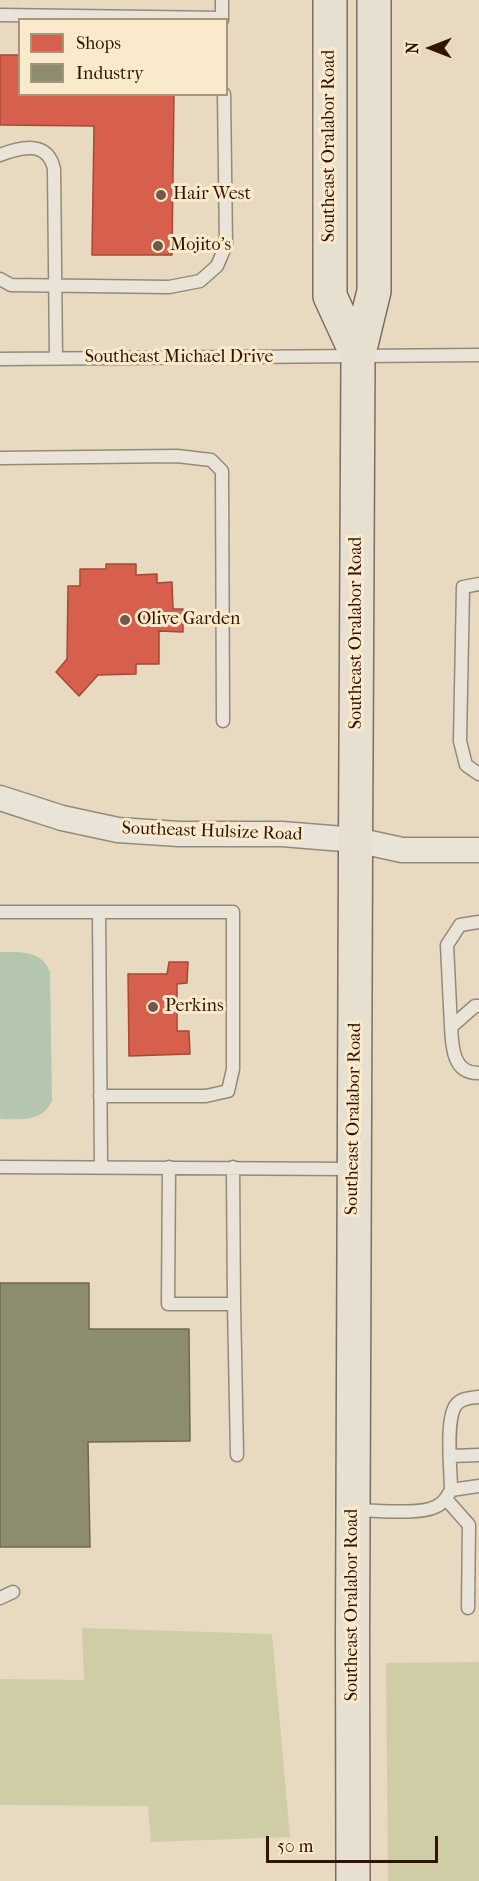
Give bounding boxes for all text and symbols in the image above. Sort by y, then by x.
legend [18,18,228,96]
north arrow [401,18,461,78]
text: Shops [76,33,121,54]
text: N [403,42,422,54]
street label: Southeast Oralabor Road [319,50,341,242]
text: Industry [76,63,144,84]
place label: Hair West [173,184,251,206]
marker: Hair West [154,188,168,202]
place label: Mojito's [170,235,231,257]
marker: Mojito's [151,239,165,253]
street label: Southeast Michael Drive [85,347,273,369]
street label: Southeast Oralabor Road [346,537,368,729]
place label: Olive Garden [137,609,240,631]
marker: Olive Garden [118,613,132,627]
street label: Southeast Hulsize Road [121,818,303,846]
place label: Perkins [165,996,224,1018]
marker: Perkins [146,1000,160,1014]
street label: Southeast Oralabor Road [342,1023,366,1215]
street label: Southeast Oralabor Road [342,1509,364,1701]
scale bar [269,1824,442,1862]
text: 50 m [277,1836,313,1857]

